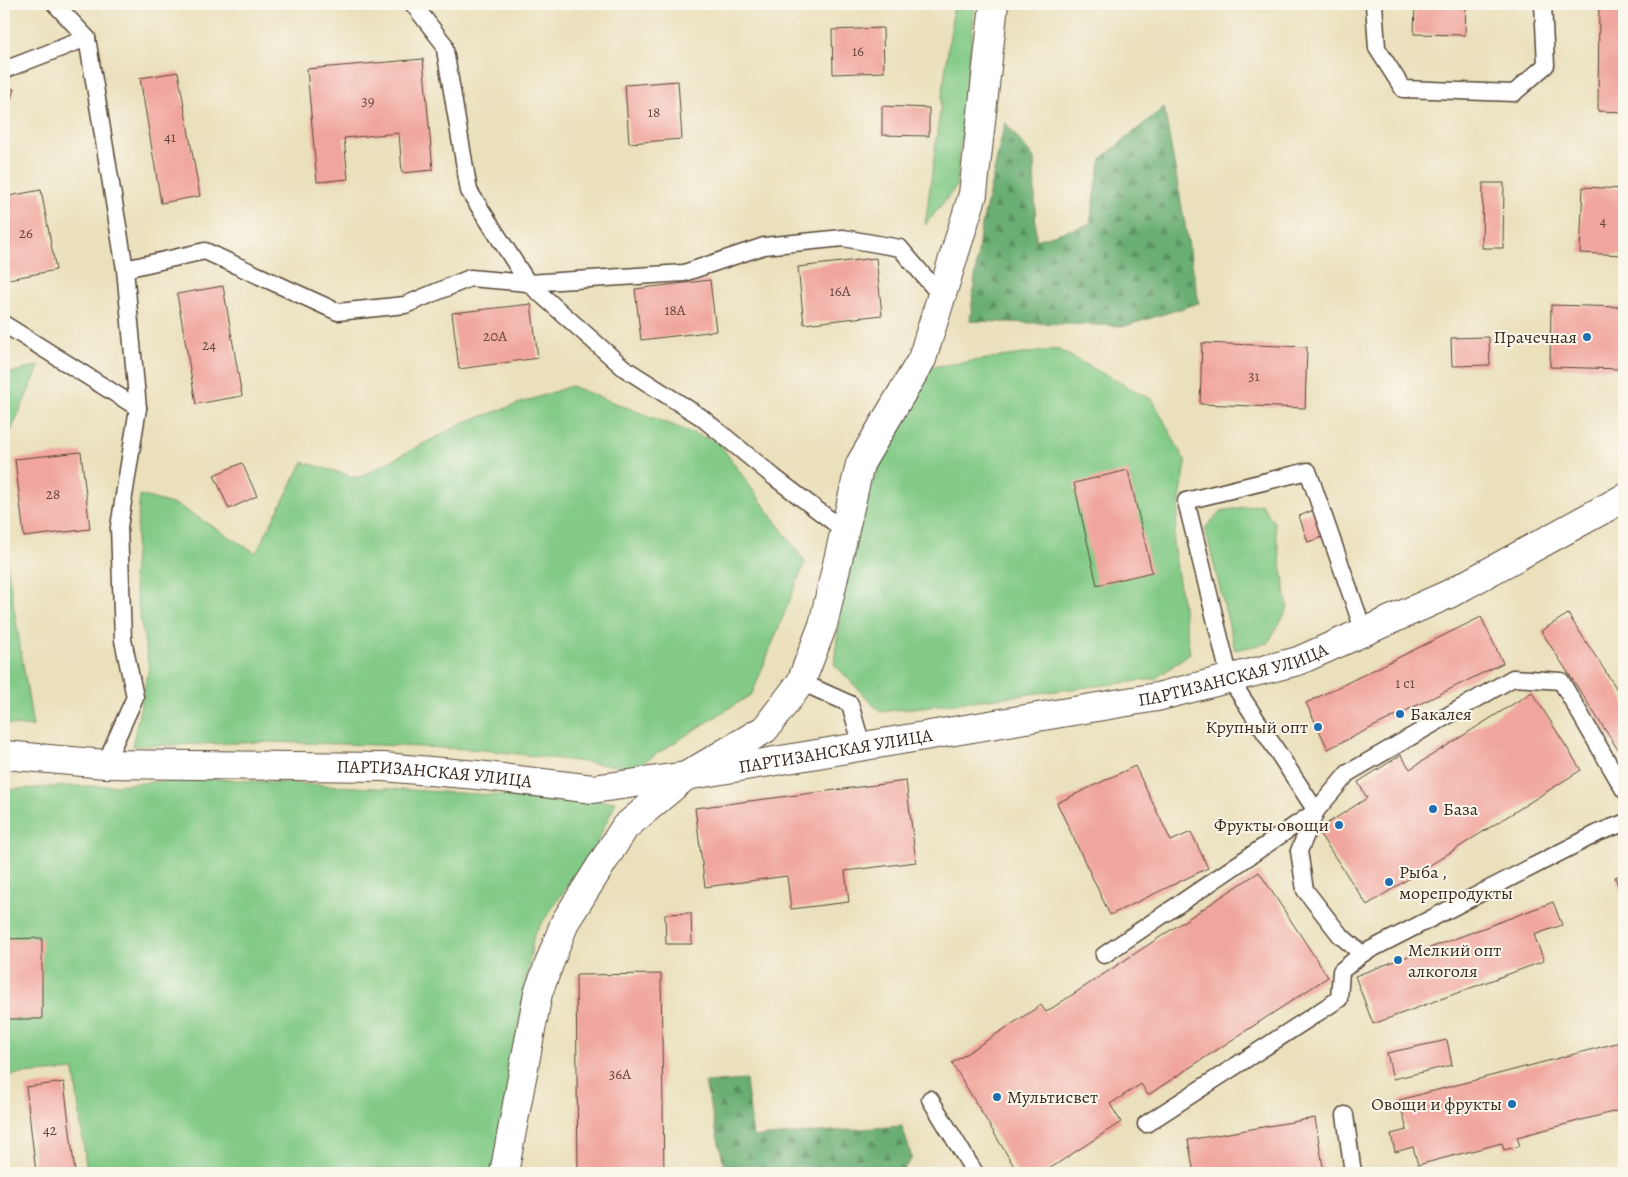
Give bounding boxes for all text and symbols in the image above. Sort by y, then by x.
house number: 16 [852,41,864,61]
house number: 39 [361,91,375,111]
house number: 18 [648,102,660,122]
house number: 41 [164,127,176,147]
house number: 4 [1600,211,1607,231]
house number: 26 [19,223,33,243]
house number: 16А [830,281,851,301]
house number: 18А [664,300,686,320]
place label: Прачечная [1494,325,1577,349]
house number: 20А [483,326,507,346]
marker: Прачечная [1581,331,1593,343]
house number: 24 [202,335,216,355]
house number: 31 [1248,366,1260,386]
house number: 28 [46,484,60,504]
street label: ПАРТИЗАНСКАЯ УЛИЦА [1136,637,1332,712]
house number: 1 с1 [1395,673,1415,693]
place label: Бакалея [1410,702,1472,726]
marker: Бакалея [1394,708,1406,720]
place label: Крупный опт [1205,715,1308,739]
marker: Крупный опт [1312,721,1324,733]
street label: ПАРТИЗАНСКАЯ УЛИЦА [737,723,935,779]
street label: ПАРТИЗАНСКАЯ УЛИЦА [336,755,534,794]
place label: База [1443,797,1479,821]
marker: База [1427,803,1439,815]
place label: Фрукты овощи [1214,813,1329,837]
marker: Фрукты овощи [1333,819,1345,831]
place label: Рыба , морепродукты [1399,860,1513,905]
marker: Рыба , морепродукты [1383,876,1395,888]
place label: Мелкий опт алкоголя [1408,938,1501,983]
marker: Мелкий опт алкоголя [1392,954,1404,966]
house number: 36А [609,1064,631,1084]
place label: Мультисвет [1007,1085,1098,1109]
marker: Мультисвет [991,1091,1003,1103]
place label: Овощи и фрукты [1371,1092,1502,1116]
marker: Овощи и фрукты [1506,1098,1518,1110]
house number: 42 [43,1120,57,1140]

